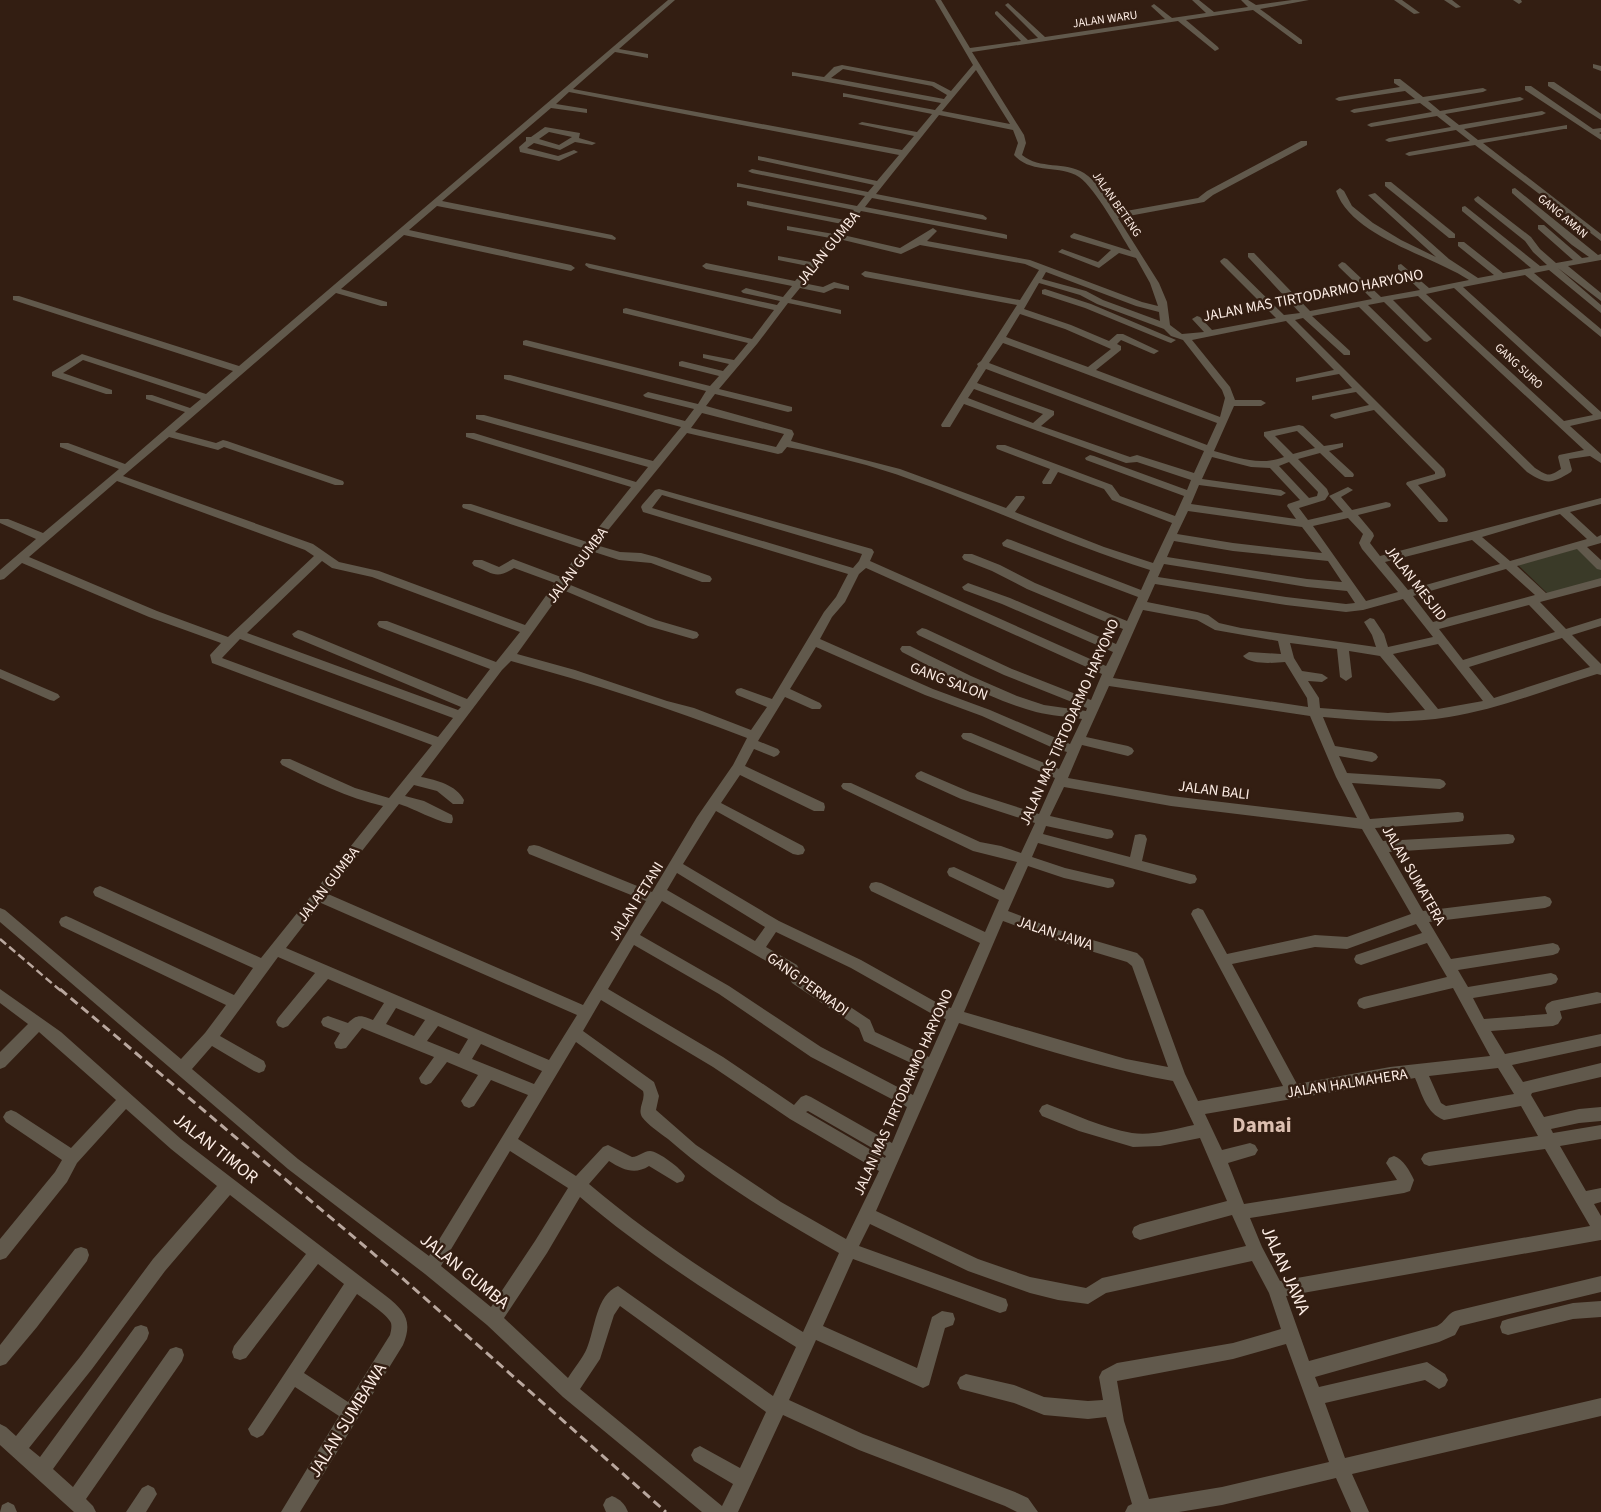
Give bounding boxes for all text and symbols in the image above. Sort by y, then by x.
street label: JALAN WARU [1072,7,1139,32]
street label: JALAN BETENG [1088,168,1145,240]
street label: GANG AMAN [1534,190,1591,242]
street label: JALAN GUMBA [792,206,866,290]
street label: JALAN MAS TIRTODARMO HARYONO [1201,264,1425,327]
street label: GANG SURO [1491,340,1547,393]
street label: JALAN GUMBA [542,522,613,608]
street label: JALAN MESJID [1379,541,1452,625]
street label: JALAN MAS TIRTODARMO HARYONO [1014,616,1125,829]
street label: GANG SALON [907,657,991,706]
street label: JALAN BALI [1177,776,1251,805]
street label: JALAN SUMATERA [1376,822,1451,930]
street label: JALAN GUMBA [292,842,365,926]
street label: JALAN PETANI [604,858,669,945]
street label: JALAN JAWA [1014,911,1096,956]
street label: GANG PERMADI [763,948,853,1021]
street label: JALAN MAS TIRTODARMO HARYONO [848,986,959,1199]
street label: JALAN HALMAHERA [1285,1063,1410,1103]
street label: JALAN TIMOR [168,1107,264,1190]
district label: Damai [1232,1110,1292,1140]
street label: JALAN JAWA [1255,1222,1316,1319]
street label: JALAN GUMBA [415,1228,515,1315]
street label: JALAN SUMBAWA [302,1358,393,1482]

